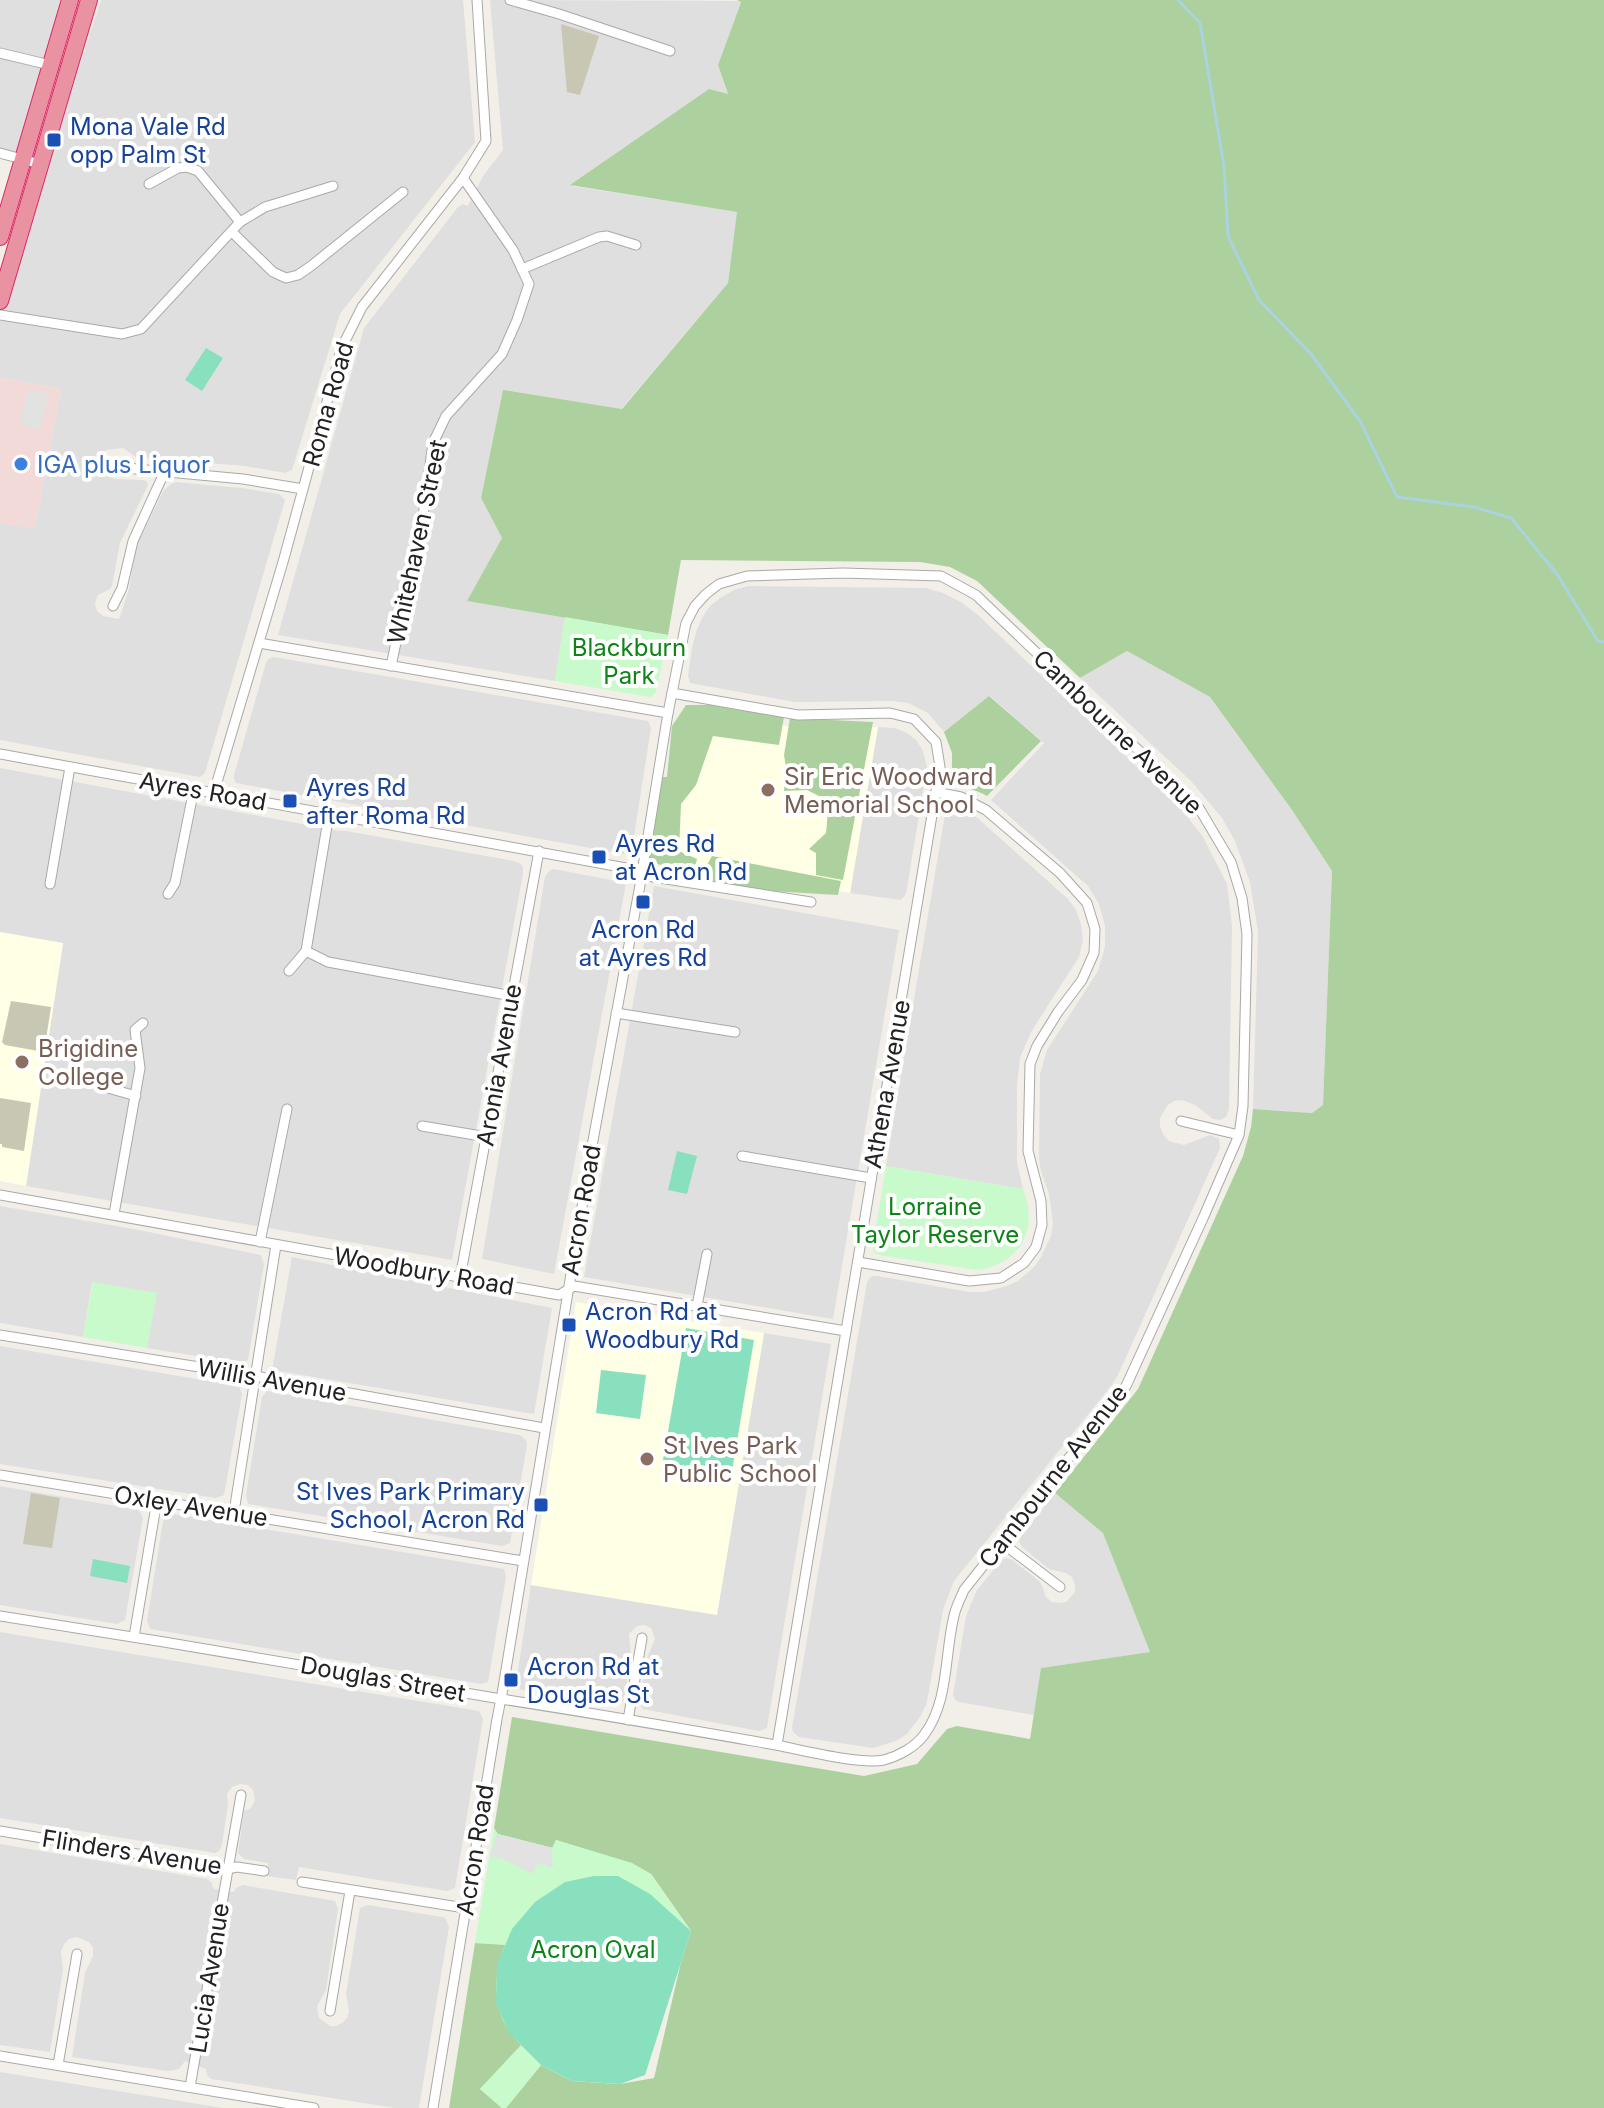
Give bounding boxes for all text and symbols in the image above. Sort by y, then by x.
place label: Mona Vale Rd opp Palm St [70,112,226,169]
marker: Mona Vale Rd opp Palm St [45,131,63,149]
street label: Roma Road [296,338,360,470]
street label: Whitehaven Street [381,437,453,647]
place label: IGA plus Liquor [37,450,210,479]
marker: IGA plus Liquor [12,455,30,473]
park label: Blackburn Park [572,633,686,690]
street label: Cambourne Avenue [1027,644,1209,820]
place label: Sir Eric Woodward Memorial School [784,762,993,819]
street label: Ayres Road [137,766,269,816]
place label: Ayres Rd after Roma Rd [306,773,465,830]
marker: Sir Eric Woodward Memorial School [759,781,777,799]
marker: Ayres Rd after Roma Rd [281,792,299,810]
place label: Ayres Rd at Acron Rd [615,829,747,886]
marker: Ayres Rd at Acron Rd [590,848,608,866]
marker: Acron Rd at Ayres Rd [634,893,652,911]
place label: Acron Rd at Ayres Rd [579,915,707,972]
street label: Aronia Avenue [470,982,528,1148]
street label: Athena Avenue [858,997,916,1171]
place label: Brigidine College [38,1034,138,1091]
marker: Brigidine College [13,1053,31,1071]
street label: Acron Road [555,1142,607,1278]
park label: Lorraine Taylor Reserve [851,1192,1019,1249]
street label: Woodbury Road [332,1241,516,1301]
place label: Acron Rd at Woodbury Rd [585,1297,739,1354]
marker: Acron Rd at Woodbury Rd [560,1316,578,1334]
street label: Willis Avenue [195,1353,349,1407]
street label: Cambourne Avenue [973,1379,1133,1573]
place label: St Ives Park Public School [663,1431,817,1488]
marker: St Ives Park Public School [638,1450,656,1468]
place label: St Ives Park Primary School, Acron Rd [296,1477,525,1534]
street label: Oxley Avenue [112,1480,270,1532]
marker: St Ives Park Primary School, Acron Rd [532,1496,550,1514]
street label: Douglas Street [298,1650,468,1708]
place label: Acron Rd at Douglas St [527,1652,659,1709]
marker: Acron Rd at Douglas St [502,1671,520,1689]
street label: Acron Road [450,1782,500,1918]
street label: Flinders Avenue [40,1823,224,1881]
street label: Lucia Avenue [183,1901,235,2055]
park label: Acron Oval [530,1935,656,1964]

